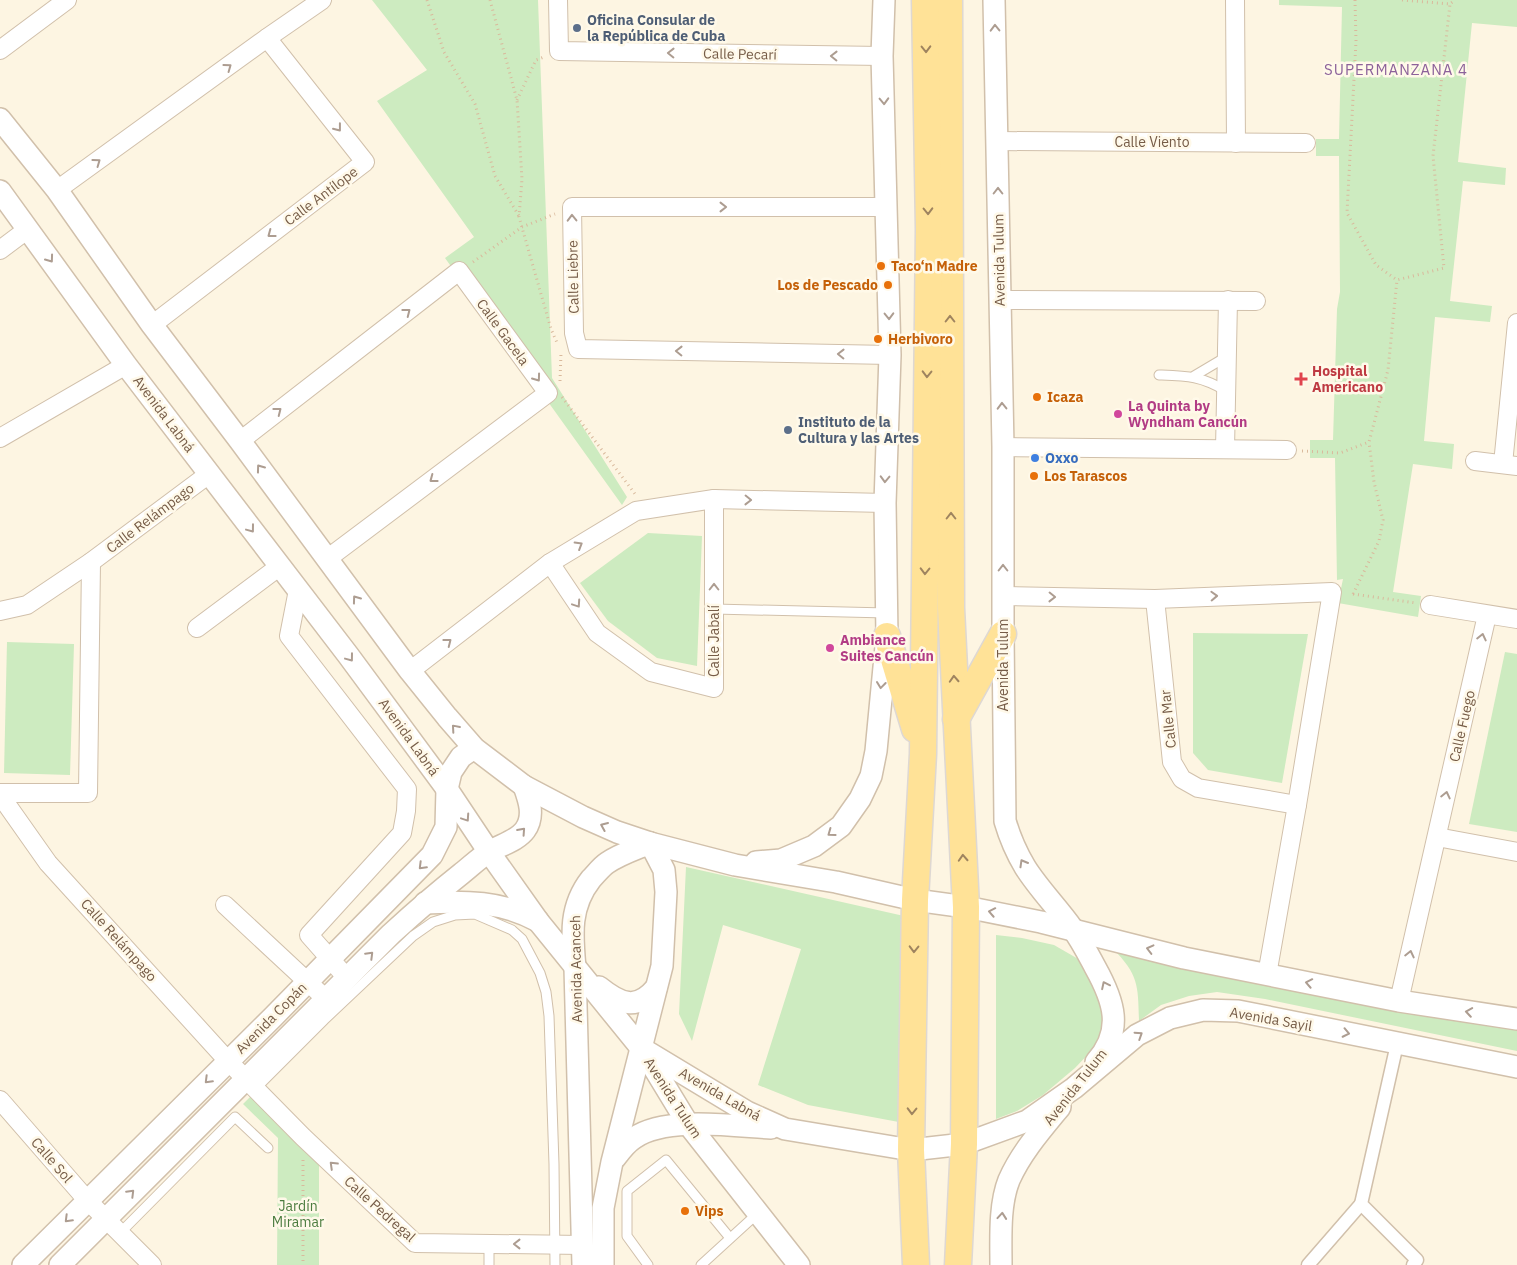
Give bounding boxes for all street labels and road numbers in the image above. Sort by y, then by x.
street label: Calle Pecarí [703,44,778,64]
street label: Calle Viento [1114,133,1190,151]
street label: Calle Antílope [281,162,362,230]
street label: Avenida Tulum [989,213,1009,307]
street label: Calle Liebre [563,240,583,314]
street label: Calle Gacela [473,295,533,369]
street label: Avenida Labná [129,372,199,456]
street label: Calle Relámpago [102,479,198,557]
street label: Calle Jabalí [705,604,723,677]
street label: Avenida Tulum [994,619,1012,711]
street label: Calle Fuego [1445,688,1479,764]
street label: Calle Mar [1156,689,1180,749]
street label: Avenida Labná [375,695,443,780]
street label: Calle Relámpago [77,895,161,985]
street label: Avenida Acanceh [566,915,586,1023]
street label: Avenida Copán [232,979,310,1057]
street label: Avenida Sayil [1228,1003,1314,1035]
street label: Avenida Tulum [1039,1045,1111,1129]
street label: Avenida Tulum [640,1054,706,1142]
street label: Avenida Labná [676,1063,765,1125]
street label: Calle Sol [27,1134,77,1187]
street label: Calle Pedregal [340,1172,420,1246]

